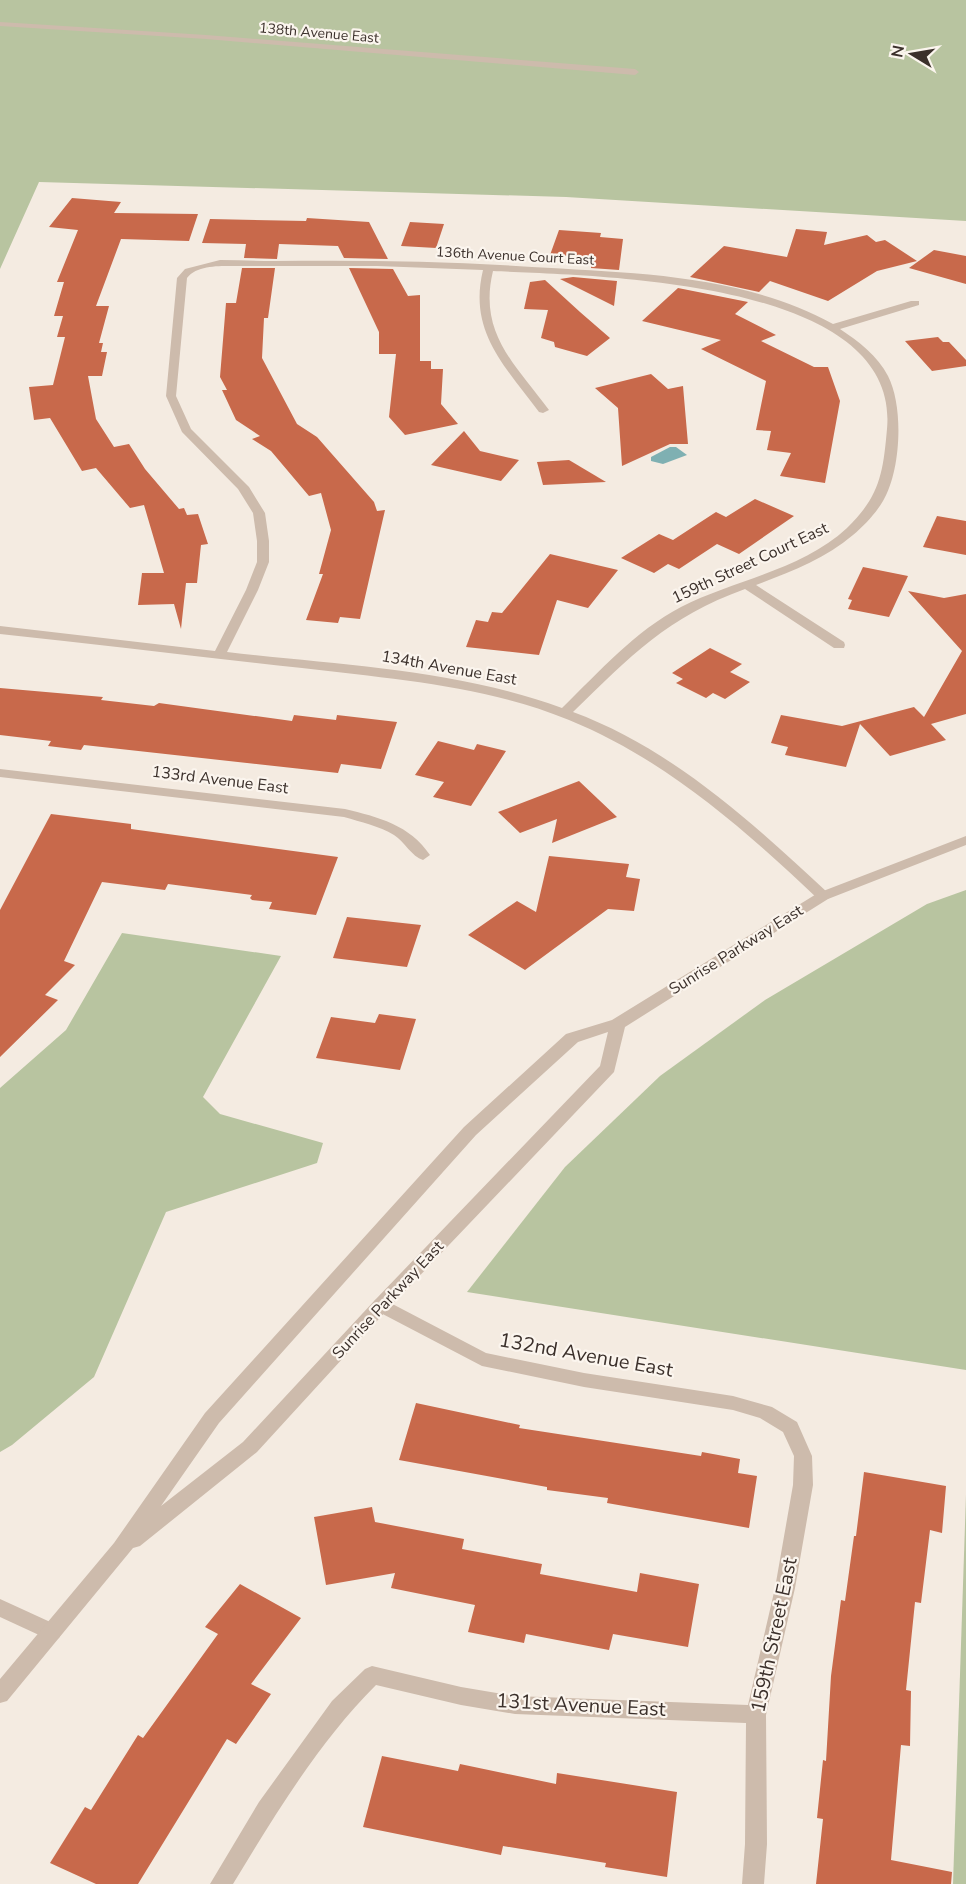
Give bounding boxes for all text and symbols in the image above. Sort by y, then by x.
street label: 138th Avenue East [258,18,380,48]
north arrow [882,24,942,84]
text: N [886,43,910,59]
street label: 136th Avenue Court East [435,242,595,270]
street label: 159th Street Court East [668,517,832,609]
street label: 134th Avenue East [380,645,519,691]
street label: 133rd Avenue East [150,761,290,799]
street label: Sunrise Parkway East [665,900,808,1000]
street label: Sunrise Parkway East [327,1236,449,1364]
street label: 132nd Avenue East [497,1326,676,1384]
street label: 159th Street East [744,1554,804,1715]
street label: 131st Avenue East [496,1687,667,1723]

